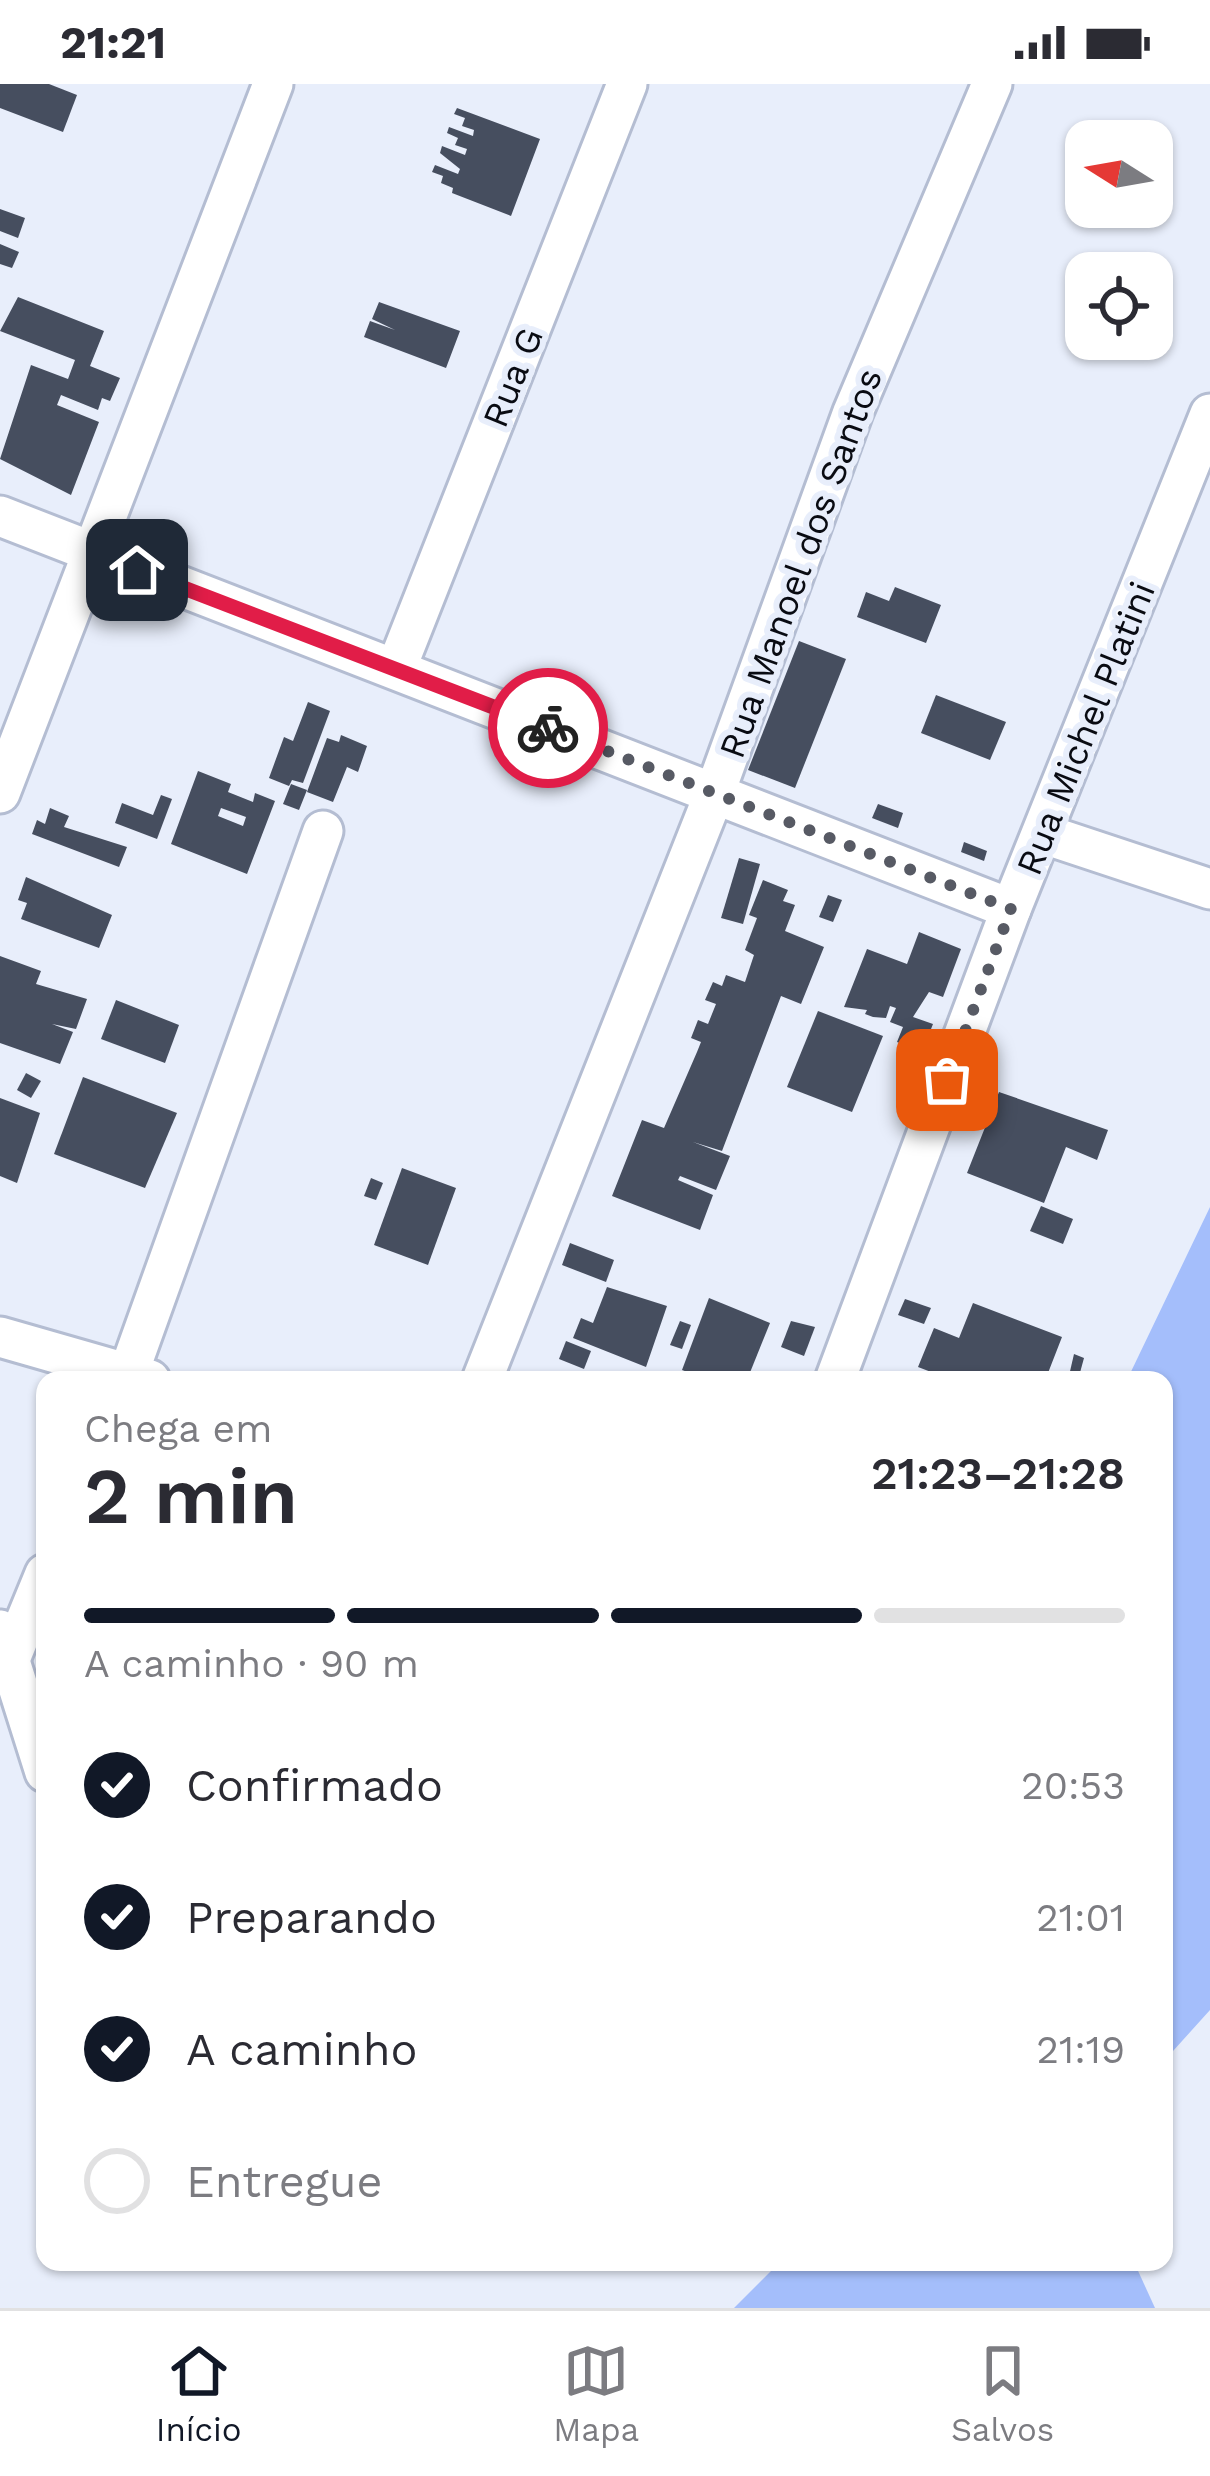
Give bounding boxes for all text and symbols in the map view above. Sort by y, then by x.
text: 21:21 [60,16,166,69]
north arrow [1065,120,1173,228]
map controls [1065,120,1173,360]
button: locate [1065,252,1173,360]
street label: Rua G [474,321,552,433]
street label: Rua Manoel dos Santos [711,363,891,764]
pin [86,519,188,621]
icon: home [104,537,170,603]
street label: Rua Michel Platini [1008,576,1164,881]
courier [488,668,608,788]
icon: bike [515,695,581,761]
pin [896,1029,998,1131]
icon: bag [914,1047,980,1113]
text: Chega em [84,1406,272,1451]
text: 21:23–21:28 [871,1447,1125,1500]
text: 2 min [84,1450,298,1542]
text: A caminho · 90 m [84,1641,419,1686]
icon: check [84,1752,150,1818]
text: Confirmado [186,1759,443,1812]
text: 20:53 [1021,1763,1125,1808]
icon: check [84,1884,150,1950]
text: Preparando [186,1891,437,1944]
text: 21:01 [1036,1895,1125,1940]
icon: check [84,2016,150,2082]
text: A caminho [186,2023,417,2076]
text: 21:19 [1036,2027,1125,2072]
text: Entregue [186,2155,382,2208]
tab: Início [156,2338,242,2449]
tab: Mapa [553,2338,639,2449]
tab: Salvos [951,2338,1054,2449]

